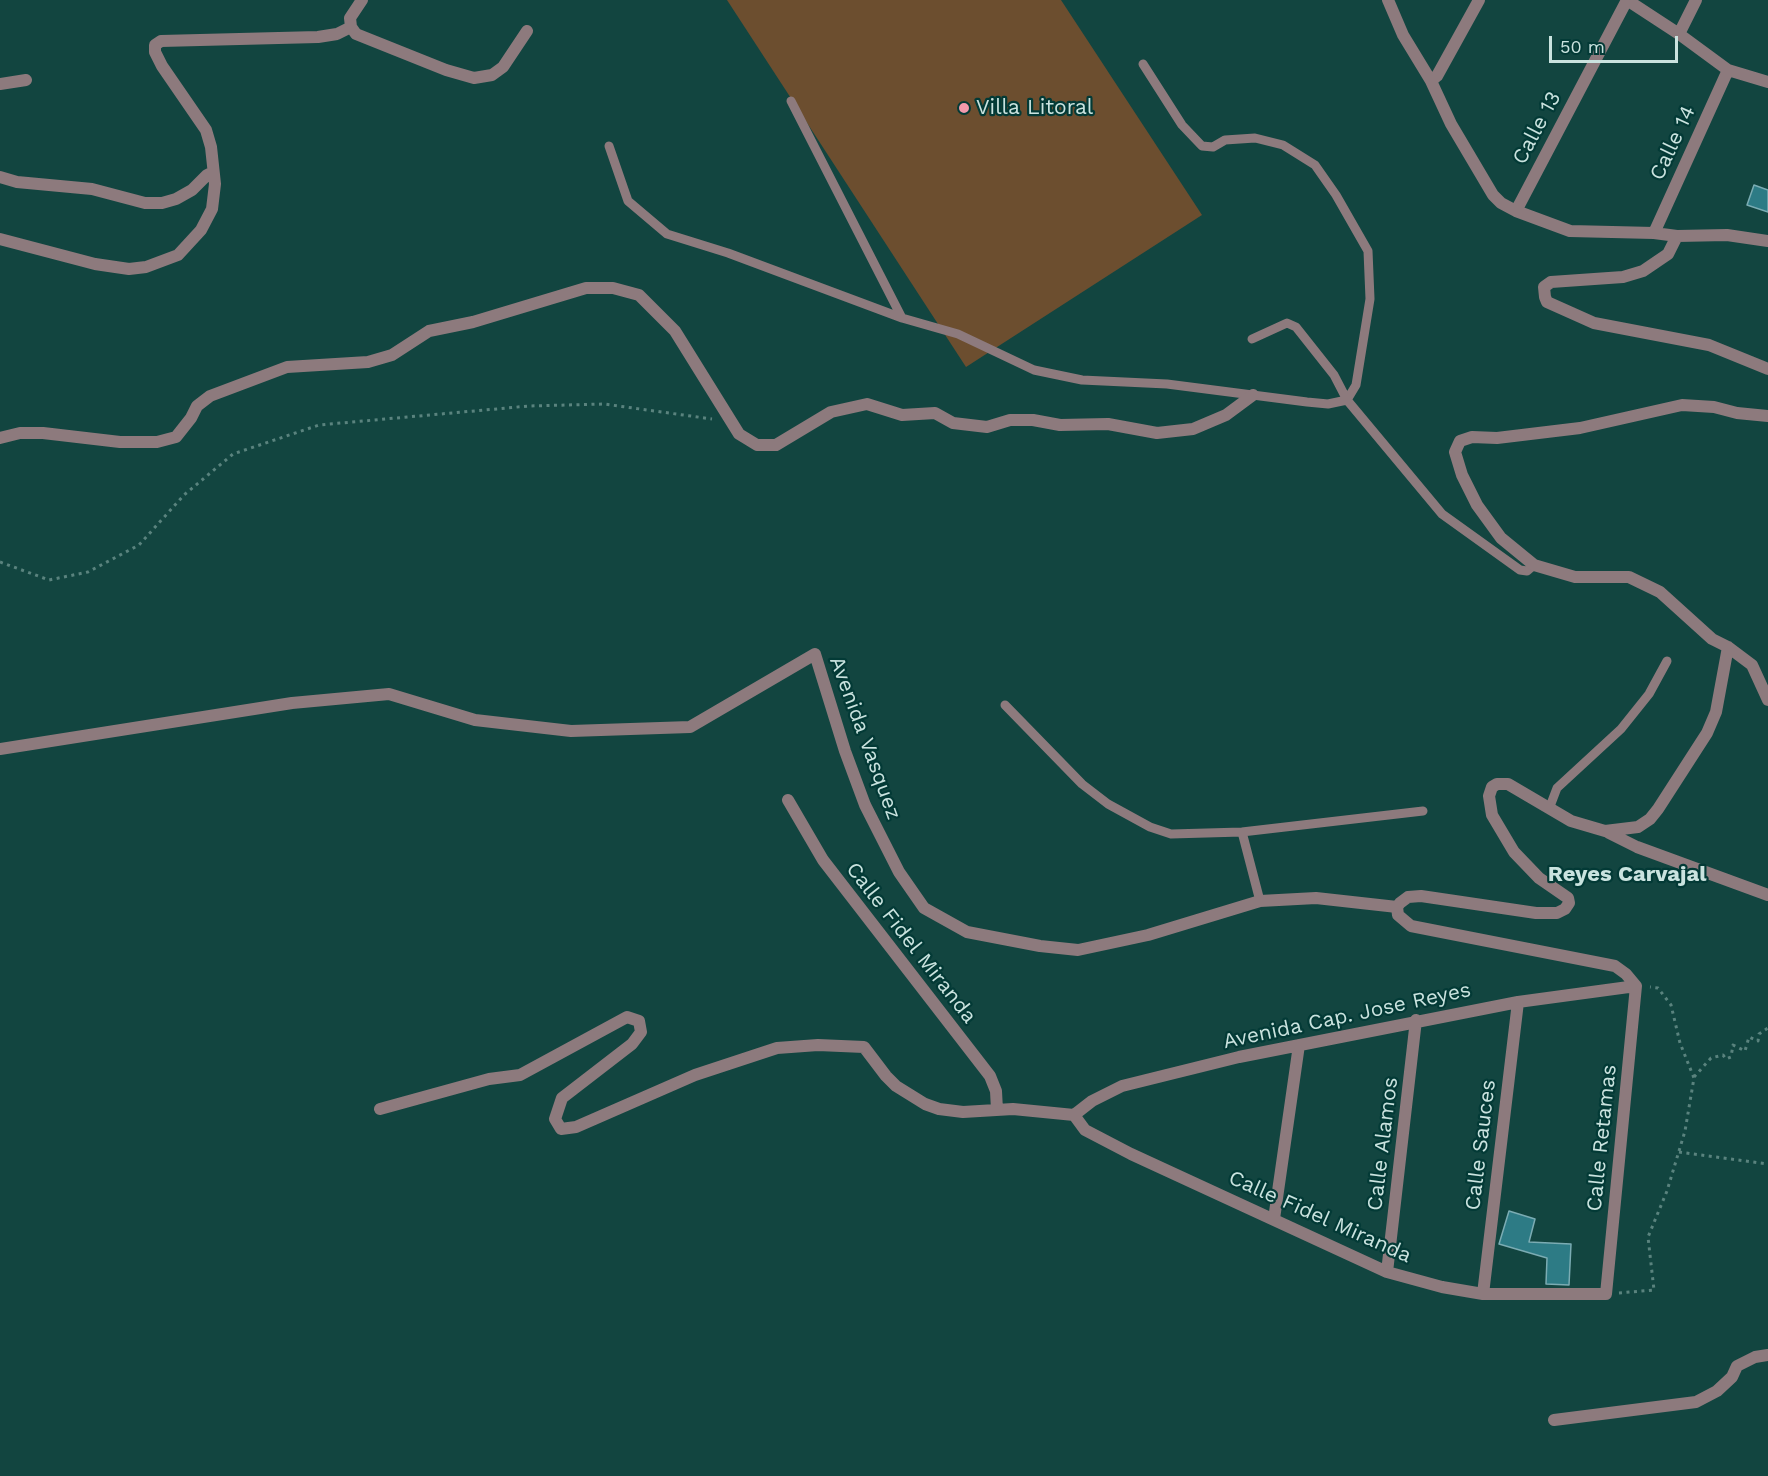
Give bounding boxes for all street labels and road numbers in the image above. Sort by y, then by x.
street label: Calle 13 [1507,87,1567,169]
street label: Calle 14 [1645,102,1701,184]
street label: Avenida Vasquez [824,653,906,823]
street label: Calle Fidel Miranda [840,857,982,1029]
street label: Avenida Cap. Jose Reyes [1221,977,1473,1055]
street label: Calle Retamas [1582,1063,1622,1213]
street label: Calle Alamos [1362,1076,1404,1212]
street label: Calle Sauces [1460,1078,1502,1212]
street label: Calle Fidel Miranda [1225,1165,1415,1269]

